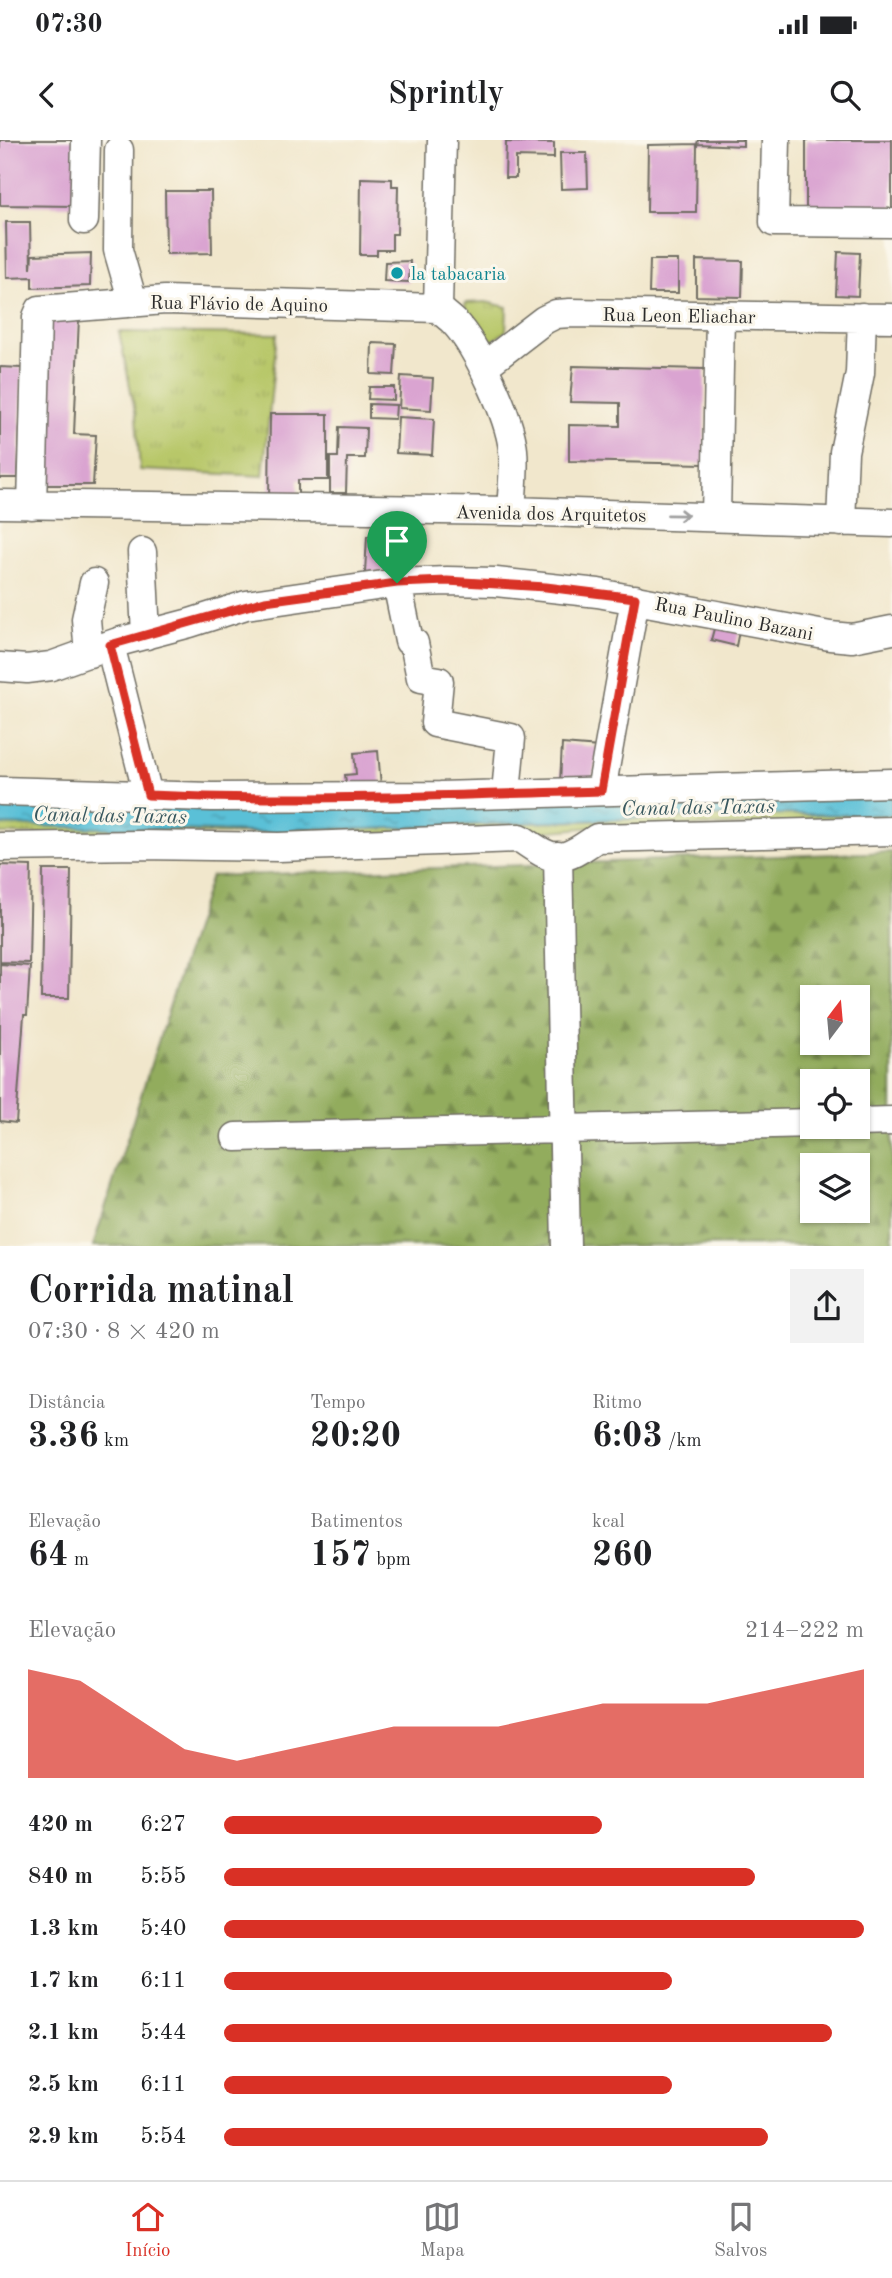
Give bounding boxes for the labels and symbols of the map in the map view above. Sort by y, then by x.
marker: la tabacaria [389,265,405,281]
place label: la tabacaria [411,266,507,285]
street label: Rua Flávio de Aquino [150,294,328,317]
street label: Rua Leon Eliachar [602,307,756,328]
street label: Avenida dos Arquitetos [455,504,647,527]
one-way arrow [666,508,689,522]
pin [367,511,427,583]
street label: Rua Paulino Bazani [653,596,814,645]
water label: Canal das Taxas [621,797,775,820]
water label: Canal das Taxas [33,805,187,828]
north arrow [800,985,870,1055]

